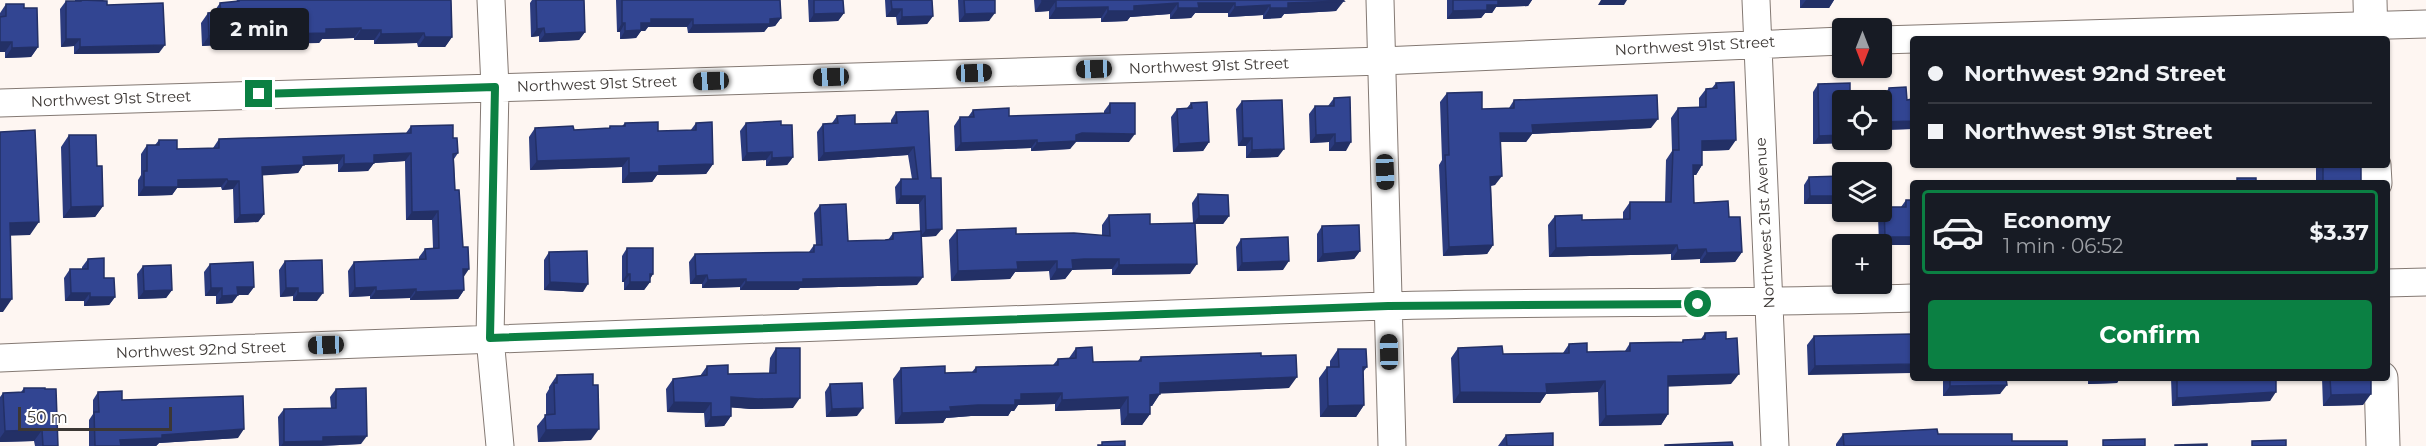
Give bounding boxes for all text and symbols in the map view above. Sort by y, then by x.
callout: 2 min [210,7,308,49]
text: 2 min [230,17,289,41]
north arrow [1832,18,1892,78]
map controls [1832,18,1892,294]
street label: Northwest 91st Street [1614,32,1776,59]
street label: Northwest 91st Street [1128,53,1290,78]
car [1076,59,1112,79]
text: Northwest 92nd Street [1964,60,2226,87]
car [956,63,992,83]
car [813,67,849,87]
street label: Northwest 91st Street [516,71,678,96]
car [693,71,729,91]
route end [245,80,272,107]
street label: Northwest 91st Street [30,86,192,111]
button: locate [1832,90,1892,150]
text: Northwest 91st Street [1964,118,2212,145]
street label: Northwest 21st Avenue [1751,137,1778,309]
car [1375,154,1395,190]
button: layers [1832,162,1892,222]
icon: car [1931,205,1985,259]
text: Economy [2003,207,2111,234]
text: $3.37 [2310,219,2369,246]
button: + [1832,234,1892,294]
text: 1 min · 06:52 [2003,234,2123,258]
route start [1684,290,1711,317]
button: Confirm [1928,300,2372,369]
car [1380,334,1398,370]
car [308,335,344,355]
street label: Northwest 92nd Street [115,337,287,362]
scale bar [18,404,172,432]
text: 50 m [27,408,68,427]

